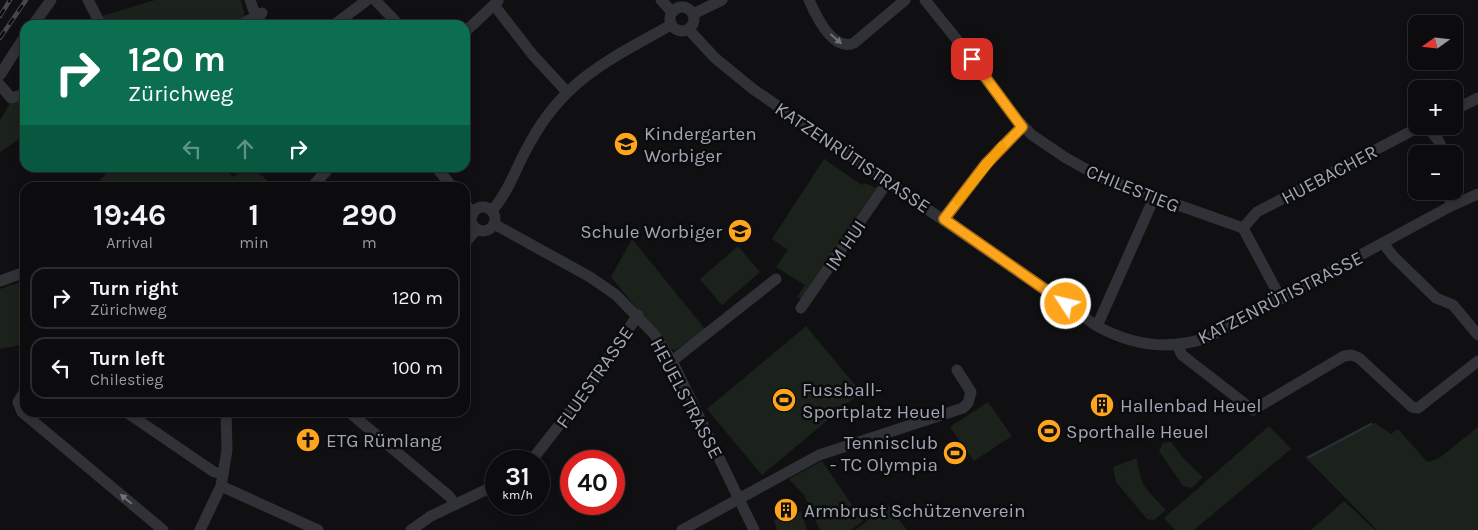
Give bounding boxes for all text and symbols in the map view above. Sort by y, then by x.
north arrow [1408,15,1462,70]
map controls [1408,15,1463,200]
one-way arrow [830,34,843,45]
pin [951,38,993,80]
text: 120 m [128,39,226,80]
icon: right [45,40,110,105]
icon: arrive [958,45,986,73]
button: + [1408,80,1463,135]
text: Zürichweg [128,81,233,107]
street label: KATZENRÜTISTRASSE [771,98,934,218]
place label: Kindergarten Worbiger [644,123,757,167]
school or university icon: Kindergarten Worbiger [613,131,639,157]
icon: left [178,135,206,163]
icon: ahead [231,135,259,163]
icon: right [284,135,312,163]
street label: HUEBACHER [1278,140,1381,209]
button: − [1408,145,1463,200]
street label: CHILESTIEG [1083,160,1182,218]
text: 19:46 [93,197,166,233]
text: 1 [248,197,259,233]
text: 290 [342,197,397,233]
street label: IM HUI [821,216,871,275]
school or university icon: Schule Worbiger [727,218,753,244]
place label: Schule Worbiger [580,221,722,243]
text: Arrival [106,233,153,252]
text: min [239,233,269,252]
text: m [362,233,377,252]
street label: KATZENRÜTISTRASSE [1194,247,1367,349]
position arrow [1039,277,1091,329]
text: Turn right [90,278,179,300]
icon: right [47,284,75,312]
text: 120 m [392,287,443,309]
text: Zürichweg [90,300,166,319]
street label: FLUESTRASSE [552,322,638,433]
street label: HEUELSTRASSE [645,335,727,462]
text: Turn left [90,348,165,370]
icon: left [47,354,75,382]
text: 100 m [392,357,443,379]
text: Chilestieg [90,370,163,389]
place label: Fussball- Sportplatz Heuel [802,379,946,423]
sports icon: Fussball- Sportplatz Heuel [771,387,797,413]
building icon: Hallenbad Heuel [1089,392,1115,418]
place label: Hallenbad Heuel [1120,395,1262,417]
sports icon: Sporthalle Heuel [1036,418,1062,444]
place label: Sporthalle Heuel [1066,421,1209,443]
church icon: ETG Rümlang [295,427,321,453]
place label: ETG Rümlang [326,430,442,452]
place label: Tennisclub - TC Olympia [830,432,938,476]
sports icon: Tennisclub - TC Olympia [942,440,968,466]
speed limit sign: 40 [560,450,625,515]
text: 31 [505,462,530,491]
text: km/h [502,488,533,502]
one-way arrow [120,493,133,504]
building icon: Armbrust Schützenverein [773,497,799,523]
place label: Armbrust Schützenverein [804,500,1026,522]

